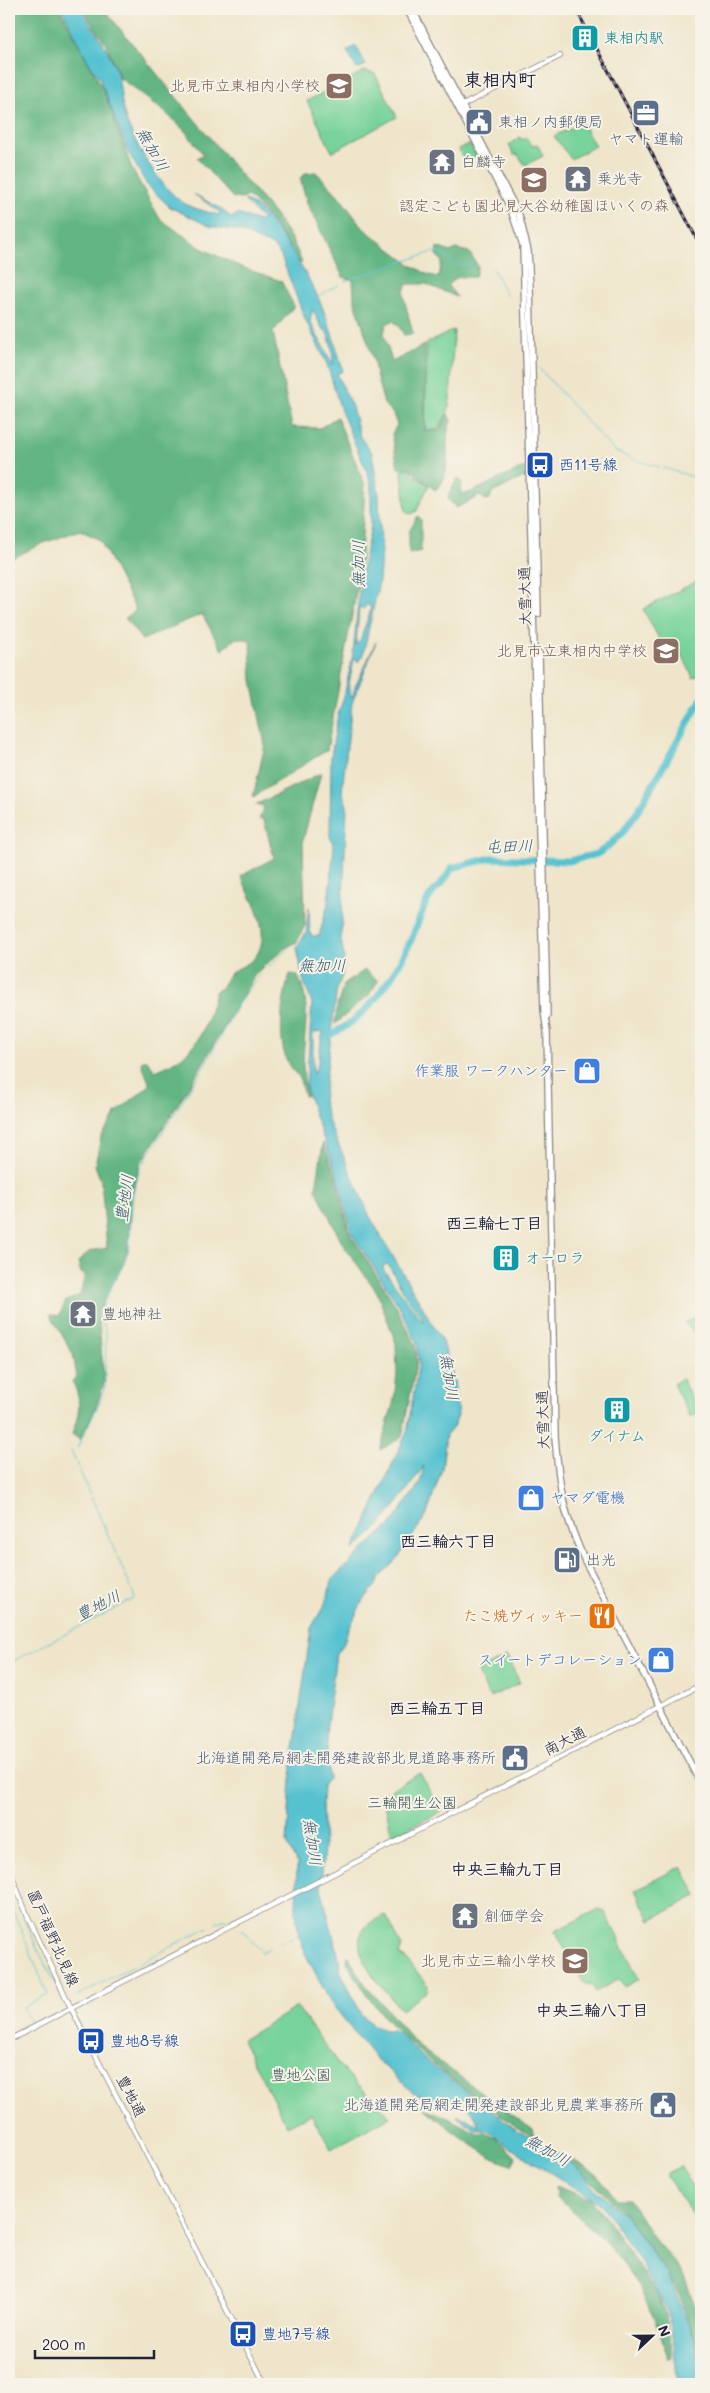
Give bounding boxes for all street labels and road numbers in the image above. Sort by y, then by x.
street label: 大雪大通 [513,566,535,626]
street label: 大雪大通 [531,1390,553,1450]
street label: 南大通 [540,1721,589,1759]
street label: 置戸福野北見線 [23,1886,84,1990]
street label: 豊地通 [113,2071,151,2120]

